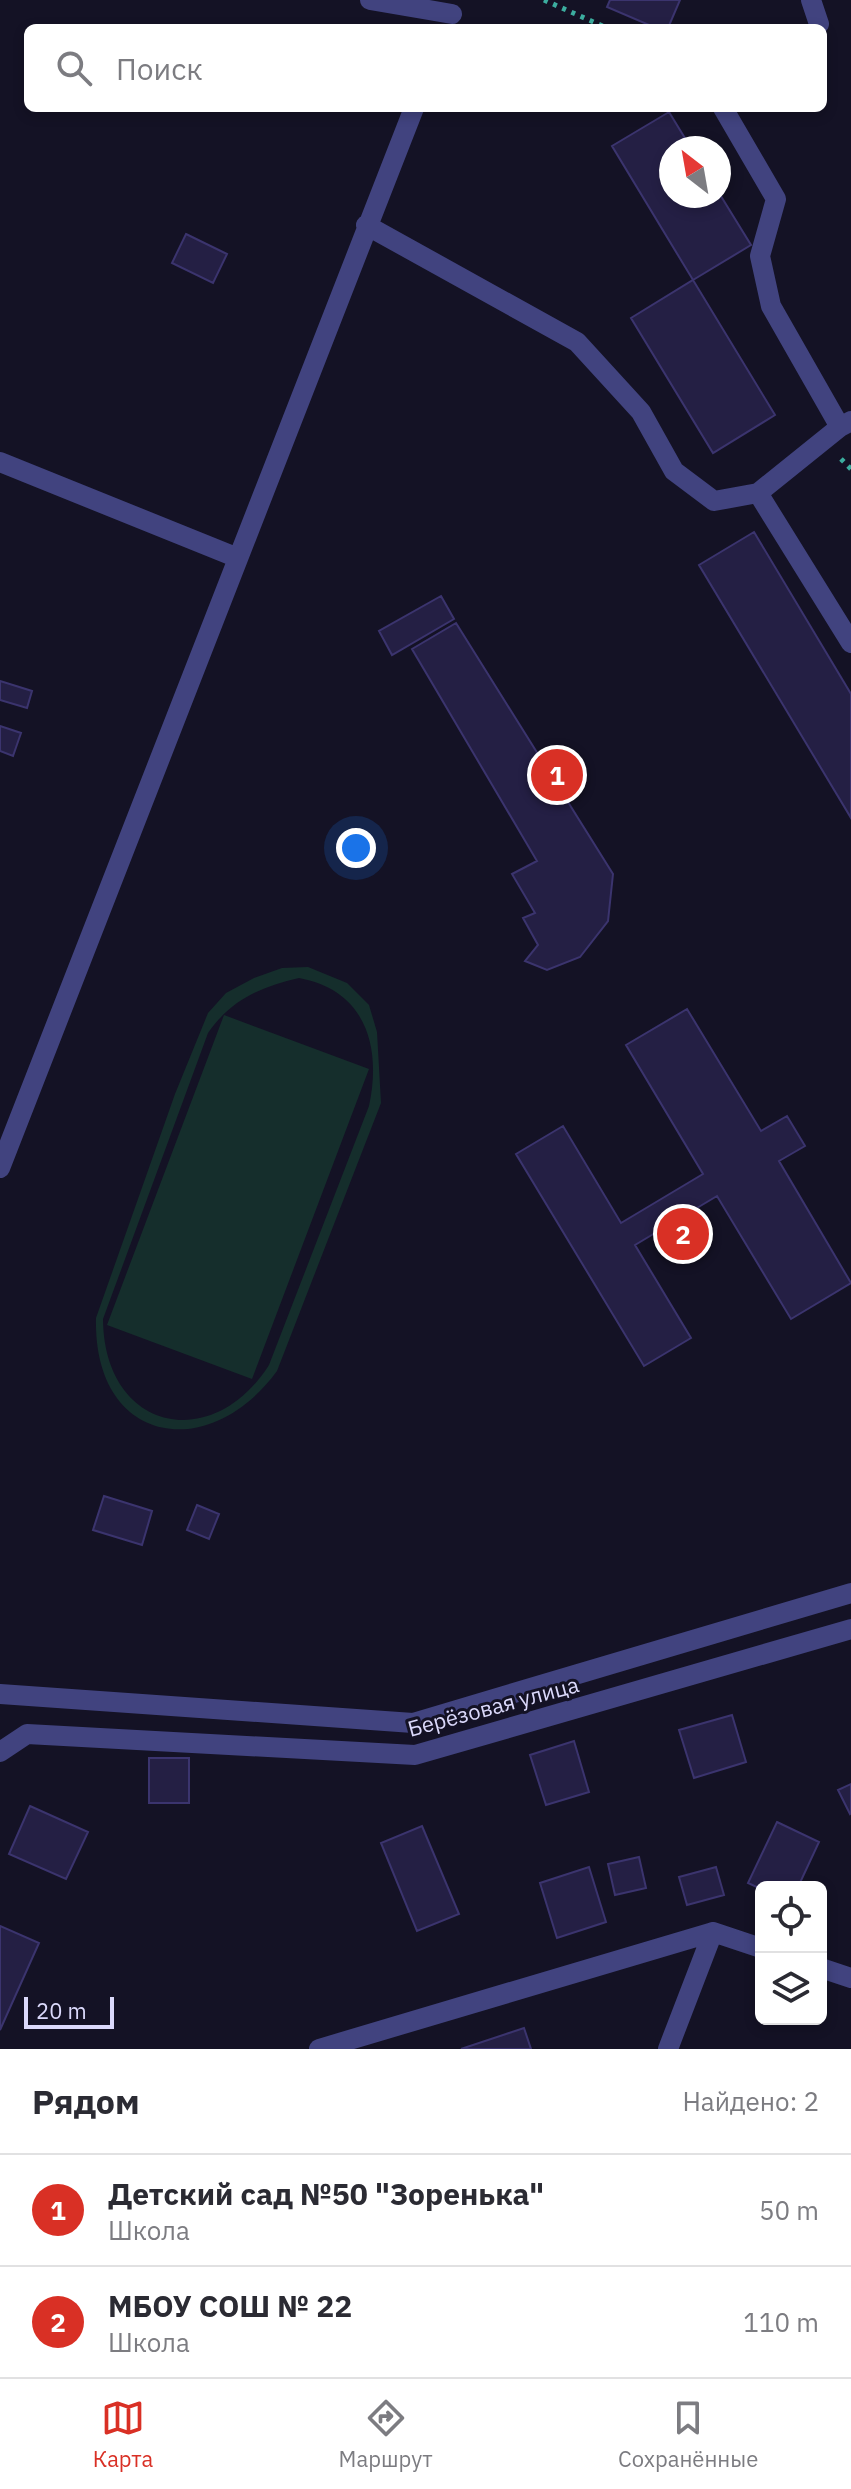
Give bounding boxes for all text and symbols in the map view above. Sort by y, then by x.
search box [24,24,827,112]
icon: search [52,46,96,90]
text: Поиск [116,49,203,88]
north arrow [659,136,731,208]
pin: 1 [531,745,583,805]
your location [336,828,376,868]
pin: 2 [657,1204,709,1264]
street label: Берёзовая улица [404,1669,582,1743]
map controls [755,1881,827,2025]
button: locate [755,1881,827,1953]
button: layers [755,1953,827,2025]
scale bar [24,1993,114,2029]
text: 20 m [36,1996,87,2025]
text: Рядом [32,2079,140,2123]
text: Найдено: 2 [682,2084,819,2118]
text: Детский сад №50 "Зоренька" [108,2174,544,2213]
text: 1 [50,2193,66,2227]
text: 50 m [759,2193,819,2227]
text: Школа [108,2213,190,2247]
text: МБОУ СОШ № 22 [108,2286,352,2325]
text: 2 [50,2305,66,2339]
text: 110 m [743,2305,819,2339]
text: Школа [108,2325,190,2359]
tab: Карта [93,2396,153,2473]
tab: Маршрут [339,2396,433,2473]
tab: Сохранённые [618,2396,758,2473]

